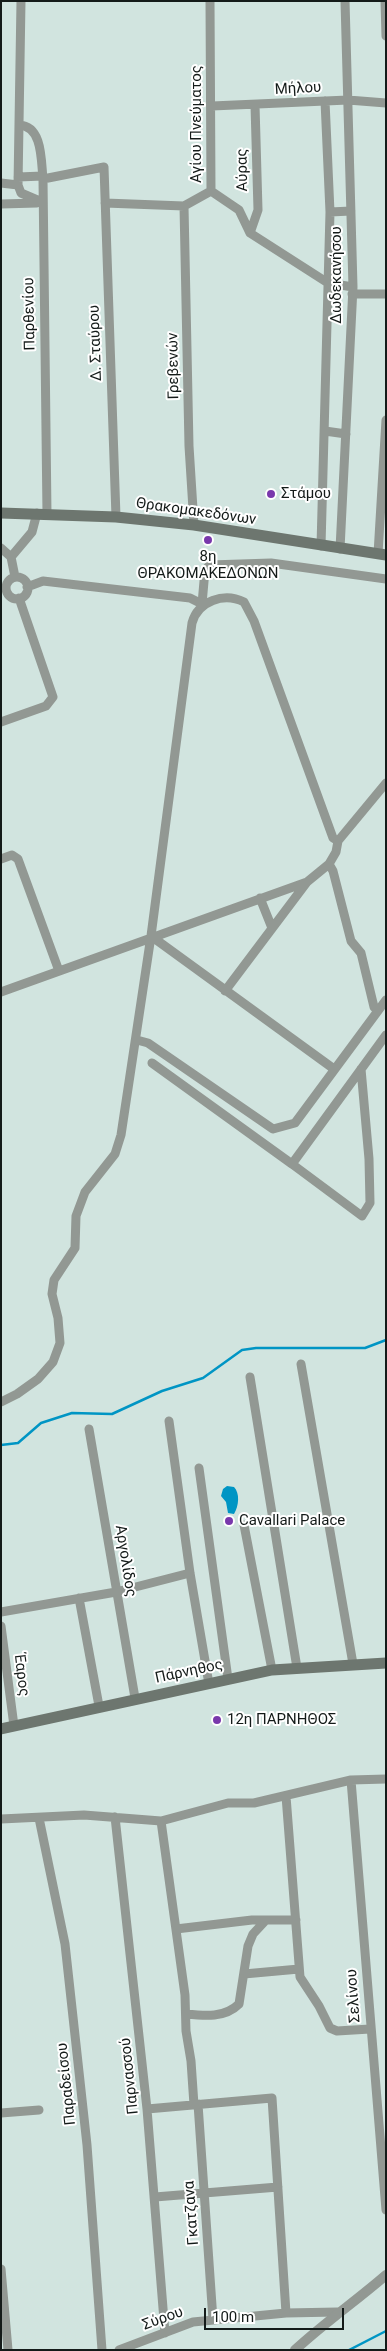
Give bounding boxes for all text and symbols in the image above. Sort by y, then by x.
street label: Αγίου Πνεύματος [188,65,206,183]
street label: Μήλου [274,79,322,99]
street label: Αύρας [234,148,252,192]
street label: Δωδεκανήσου [328,226,346,324]
street label: Παρθενίου [20,277,40,351]
street label: Δ. Σταύρου [86,305,106,381]
street label: Γρεβενών [164,332,184,400]
place label: Στάμου [281,485,331,503]
marker: Στάμου [265,488,277,500]
street label: Θρακομακεδόνων [135,495,257,529]
marker: 8η ΘΡΑΚΟΜΑΚΕΔΟΝΩΝ [202,534,214,546]
place label: 8η ΘΡΑΚΟΜΑΚΕΔΟΝΩΝ [137,548,279,583]
place label: Cavallari Palace [239,1512,345,1530]
marker: Cavallari Palace [223,1515,235,1527]
street label: Αργολίδος [110,1524,140,1598]
street label: Έαρος [9,1653,33,1697]
street label: Πάρνηθος [154,1656,224,1688]
place label: 12η ΠΑΡΝΗΘΟΣ [227,1711,336,1729]
marker: 12η ΠΑΡΝΗΘΟΣ [211,1714,223,1726]
street label: Σελίνου [343,1969,365,2023]
street label: Παρνασσού [117,2037,143,2115]
street label: Παραδείσου [54,2042,80,2126]
street label: Γκατζανα [181,2180,203,2246]
scale bar [207,2298,347,2330]
street label: Σύρου [140,2303,186,2335]
text: 100 m [212,2308,254,2326]

